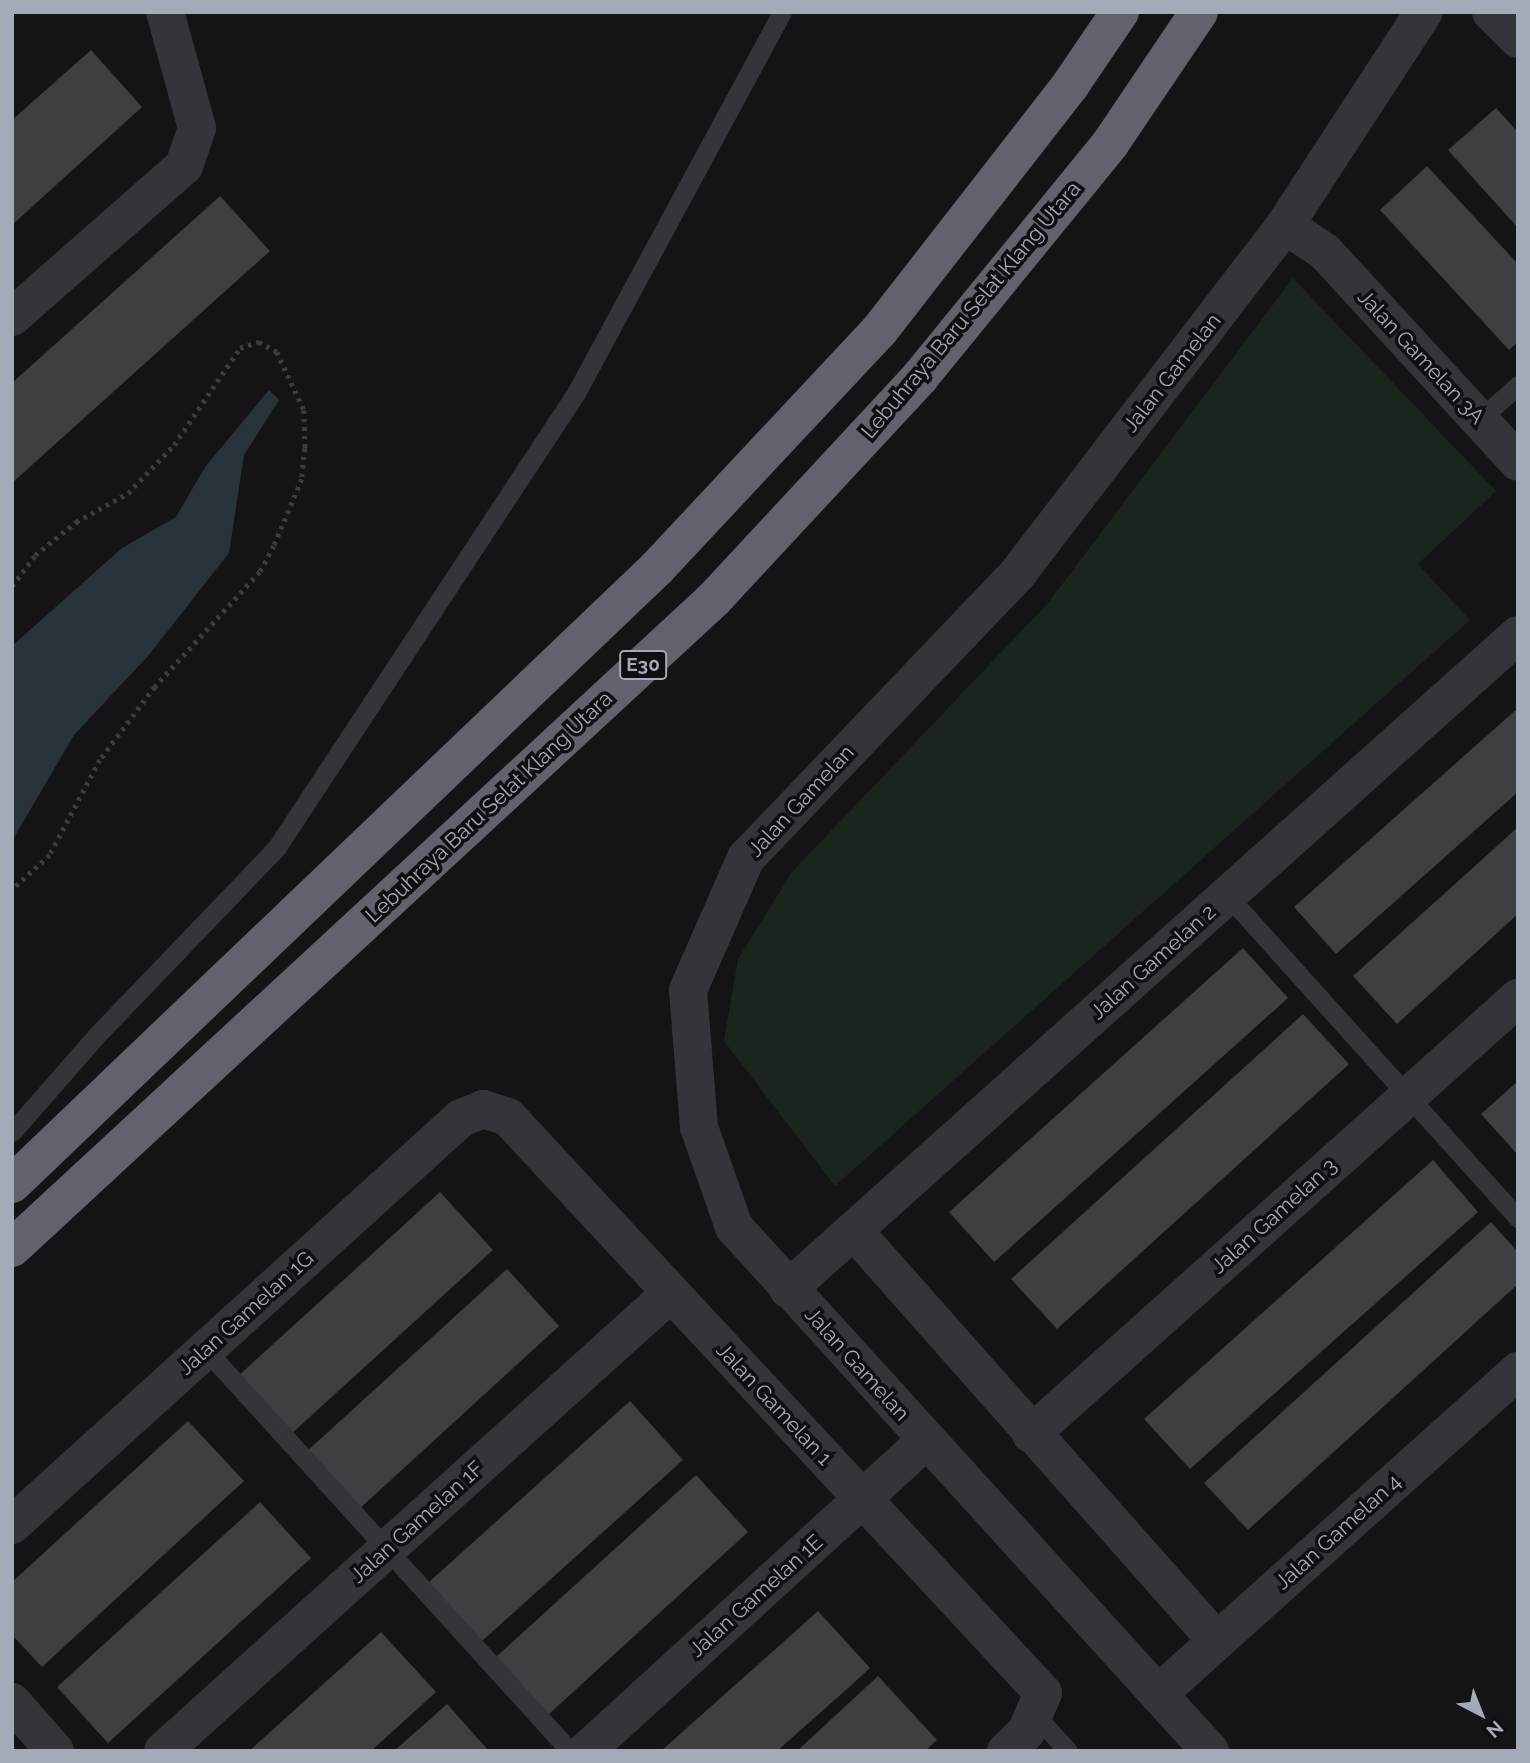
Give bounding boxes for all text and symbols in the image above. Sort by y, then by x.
street label: Lebuhraya Baru Selat Klang Utara [856,176,1086,444]
street label: Jalan Gamelan 3A [1352,285,1490,429]
street label: Jalan Gamelan [1118,309,1226,437]
road number: E30 [618,650,668,680]
street label: Lebuhraya Baru Selat Klang Utara [361,686,617,928]
street label: Jalan Gamelan [743,740,859,862]
street label: Jalan Gamelan 2 [1085,899,1221,1025]
street label: Jalan Gamelan 3 [1206,1153,1342,1279]
street label: Jalan Gamelan 1G [173,1246,319,1380]
street label: Jalan Gamelan [800,1302,914,1426]
street label: Jalan Gamelan 1 [711,1338,837,1470]
street label: Jalan Gamelan 1F [345,1456,489,1588]
street label: Jalan Gamelan 4 [1270,1469,1406,1595]
street label: Jalan Gamelan 1E [684,1530,828,1662]
north arrow [1446,1679,1516,1749]
text: N [1482,1717,1508,1743]

